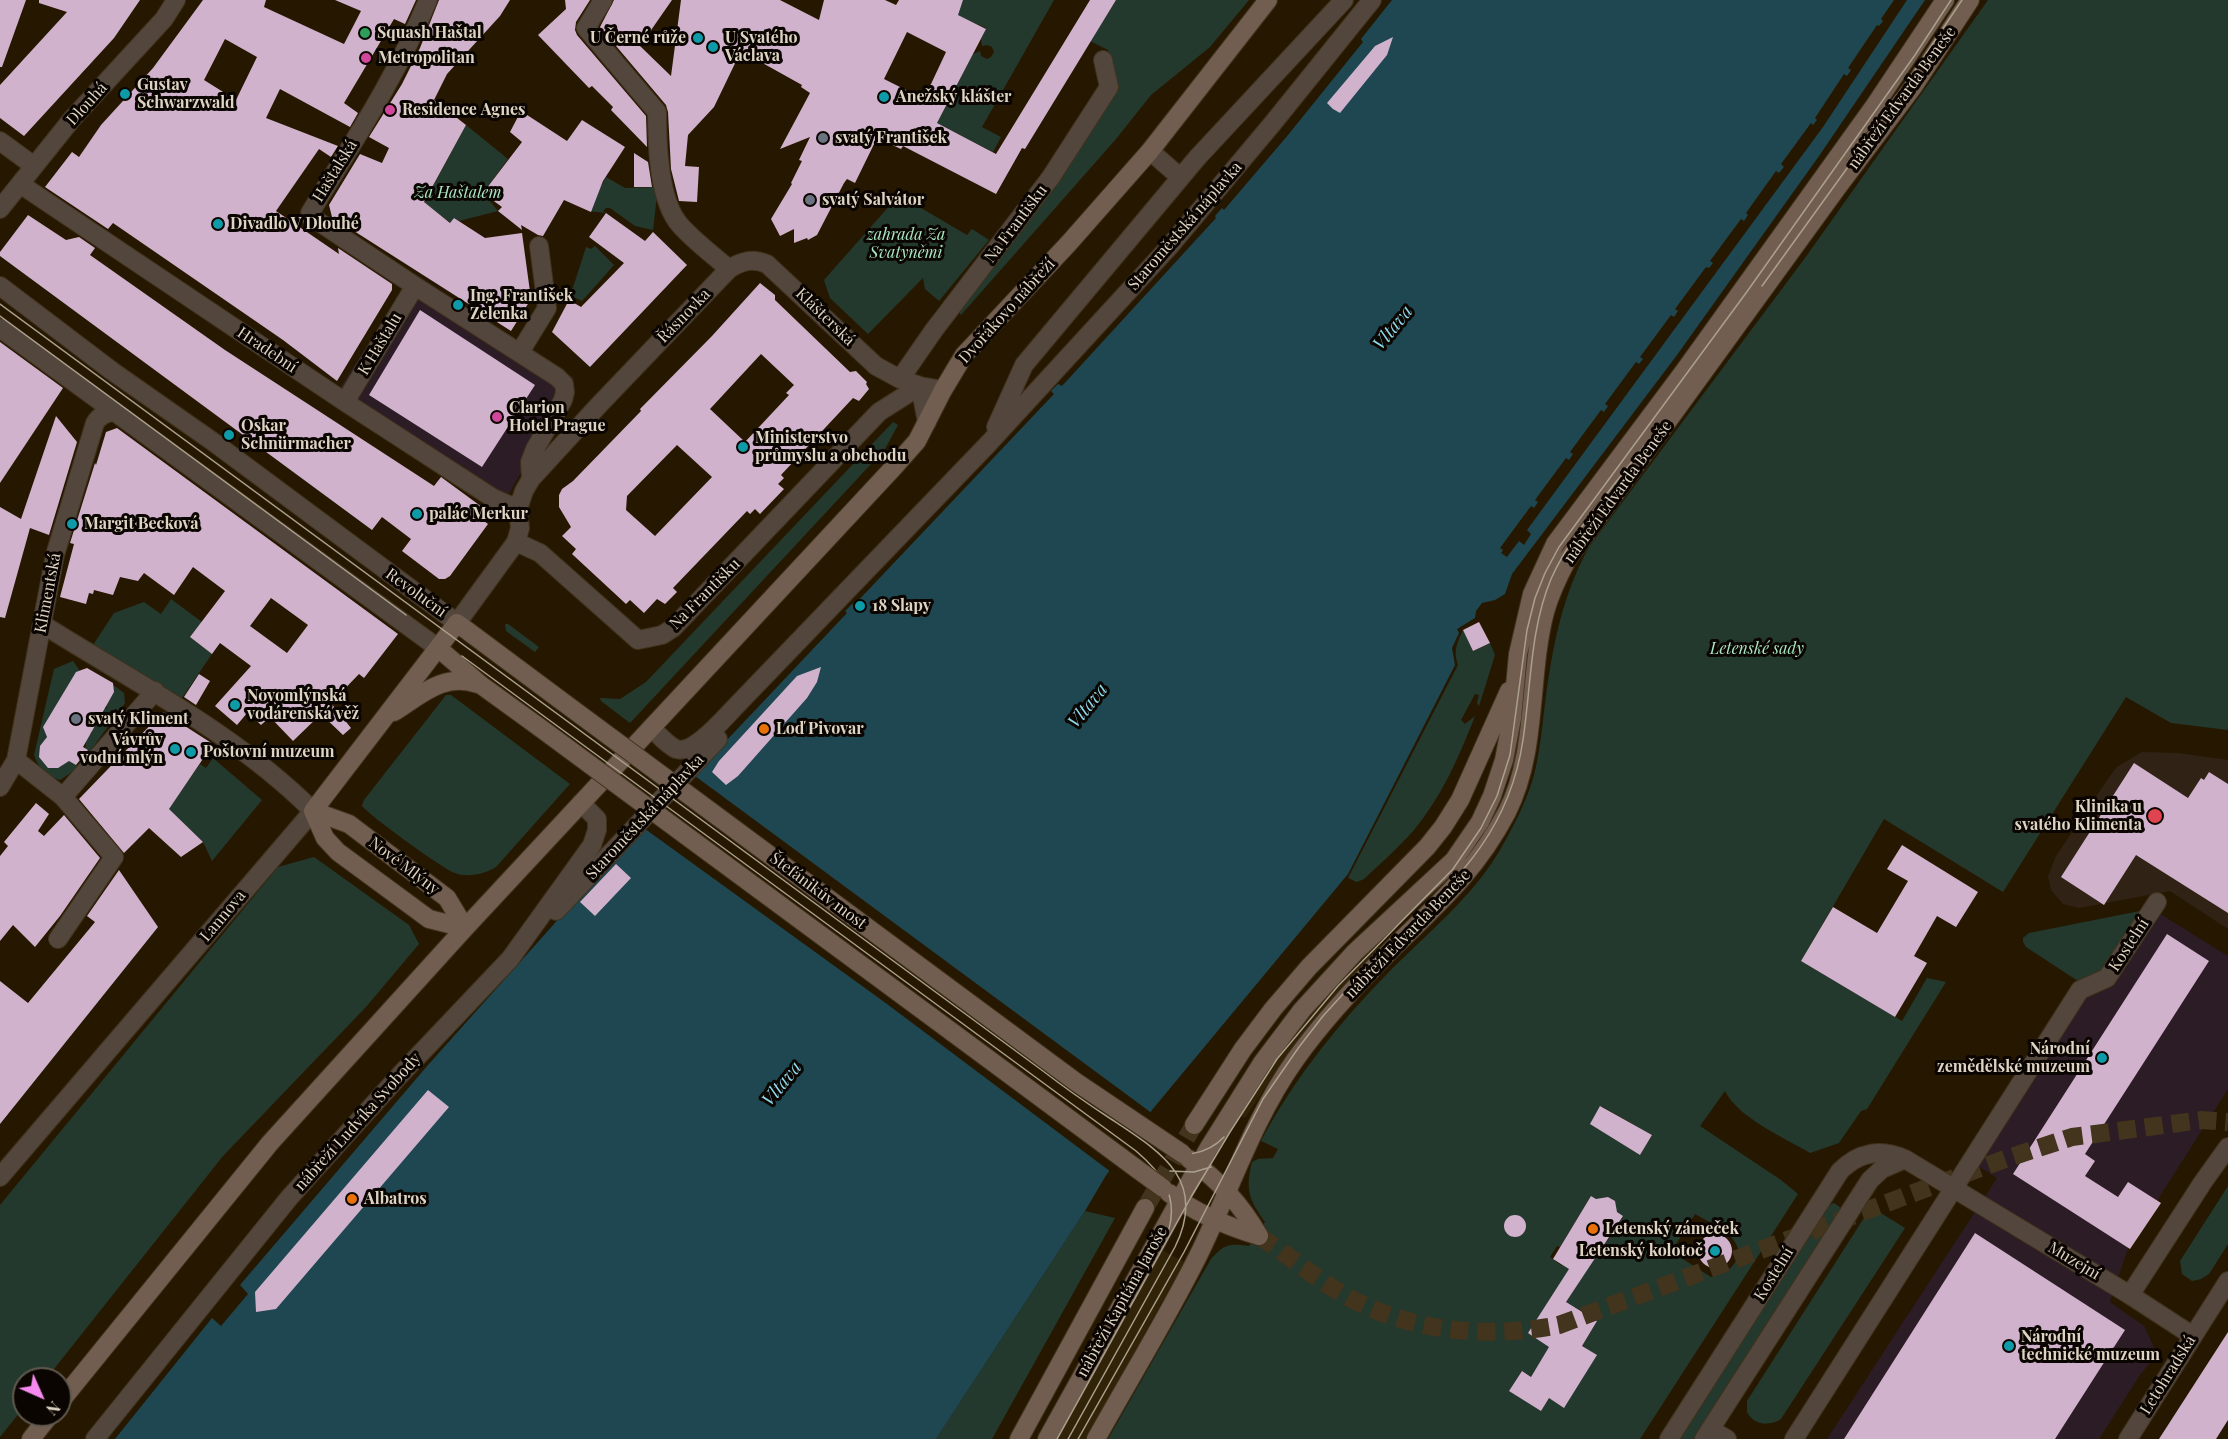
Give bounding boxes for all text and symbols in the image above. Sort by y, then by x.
place label: Squash Haštal [377,23,482,43]
street label: nábřeží Edvarda Beneše [1844,23,1960,173]
marker: Squash Haštal [358,26,372,40]
place label: U Černé růže [590,28,686,48]
place label: U Svatého Václava [725,28,798,66]
marker: U Černé růže [691,31,705,45]
marker: U Svatého Václava [706,40,720,54]
place label: Metropolitan [378,48,475,68]
marker: Metropolitan [359,51,373,65]
place label: Gustav Schwarzwald [137,75,235,113]
street label: Dlouhá [63,79,111,129]
marker: Gustav Schwarzwald [118,87,132,101]
place label: Anežský klášter [896,87,1012,107]
marker: Anežský klášter [877,90,891,104]
place label: Residence Agnes [402,100,525,120]
marker: Residence Agnes [383,103,397,117]
place label: svatý František [835,128,947,148]
marker: svatý František [816,131,830,145]
street label: Haštalská [309,137,361,205]
street label: Staroměstská náplavka [1124,158,1246,294]
street label: Na Františku [981,181,1051,267]
park label: Za Haštalem [415,183,501,203]
place label: svatý Salvátor [822,190,924,210]
marker: svatý Salvátor [803,193,817,207]
place label: Divadlo V Dlouhé [230,214,359,234]
marker: Divadlo V Dlouhé [211,217,225,231]
park label: zahrada Za Svatyněmi [867,225,945,263]
street label: Dvořákovo nábřeží [955,255,1059,367]
street label: Klášterská [791,284,859,350]
street label: Řásnovka [654,285,714,347]
place label: Ing. František Zelenka [470,286,573,324]
marker: Ing. František Zelenka [451,298,465,312]
water label: Vltava [1369,301,1417,355]
street label: K Haštalu [354,309,406,379]
street label: Hradební [234,323,300,377]
place label: Clarion Hotel Prague [509,398,605,436]
marker: Clarion Hotel Prague [490,410,504,424]
place label: Oskar Schnürmacher [241,416,351,454]
street label: nábřeží Edvarda Beneše [1560,417,1676,567]
marker: Oskar Schnürmacher [222,428,236,442]
place label: Ministerstvo průmyslu a obchodu [755,428,906,466]
marker: Ministerstvo průmyslu a obchodu [736,440,750,454]
place label: palác Merkur [429,504,528,524]
marker: palác Merkur [410,507,424,521]
place label: Margit Becková [84,514,199,534]
marker: Margit Becková [65,517,79,531]
street label: Klimentská [31,551,65,635]
street label: Na Františku [666,555,744,633]
street label: Revoluční [382,564,450,622]
place label: 18 Slapy [872,596,931,616]
marker: 18 Slapy [853,599,867,613]
park label: Letenské sady [1710,639,1804,659]
water label: Vltava [1064,679,1112,733]
place label: Novomlýnská vodárenská věž [247,686,359,724]
marker: Novomlýnská vodárenská věž [228,698,242,712]
place label: svatý Kliment [88,709,189,729]
marker: svatý Kliment [69,712,83,726]
place label: Loď Pivovar [776,719,864,739]
marker: Loď Pivovar [757,722,771,736]
place label: Vávrův vodní mlýn [80,730,163,768]
marker: Vávrův vodní mlýn [168,742,182,756]
place label: Poštovní muzeum [203,742,335,762]
marker: Poštovní muzeum [184,745,198,759]
street label: Staroměstská náplavka [582,750,708,884]
place label: Klinika u svatého Klimenta [2015,797,2142,835]
marker: Klinika u svatého Klimenta [2146,807,2164,825]
street label: Nové Mlýny [365,833,443,899]
street label: Štefánikův most [766,849,870,933]
street label: nábřeží Edvarda Beneše [1342,866,1474,1002]
street label: Lannova [196,887,250,945]
street label: Kostelní [2105,915,2153,975]
place label: Národní zemědělské muzeum [1937,1039,2090,1077]
street label: nábřeží Ludvíka Svobody [291,1049,425,1195]
marker: Národní zemědělské muzeum [2095,1051,2109,1065]
water label: Vltava [758,1057,806,1111]
place label: Albatros [364,1189,427,1209]
marker: Albatros [345,1192,359,1206]
place label: Letenský zámeček [1605,1219,1739,1239]
marker: Letenský zámeček [1586,1222,1600,1236]
street label: nábřeží Kapitána Jaroše [1073,1223,1171,1381]
street label: Muzejní [2045,1238,2103,1284]
place label: Letenský kolotoč [1579,1241,1703,1261]
marker: Letenský kolotoč [1708,1244,1722,1258]
street label: Kostelní [1750,1244,1798,1304]
place label: Národní technické muzeum [2021,1327,2160,1365]
street label: Letohradská [2136,1332,2200,1418]
marker: Národní technické muzeum [2002,1339,2016,1353]
north arrow [12,1367,72,1427]
text: N [42,1397,65,1420]

